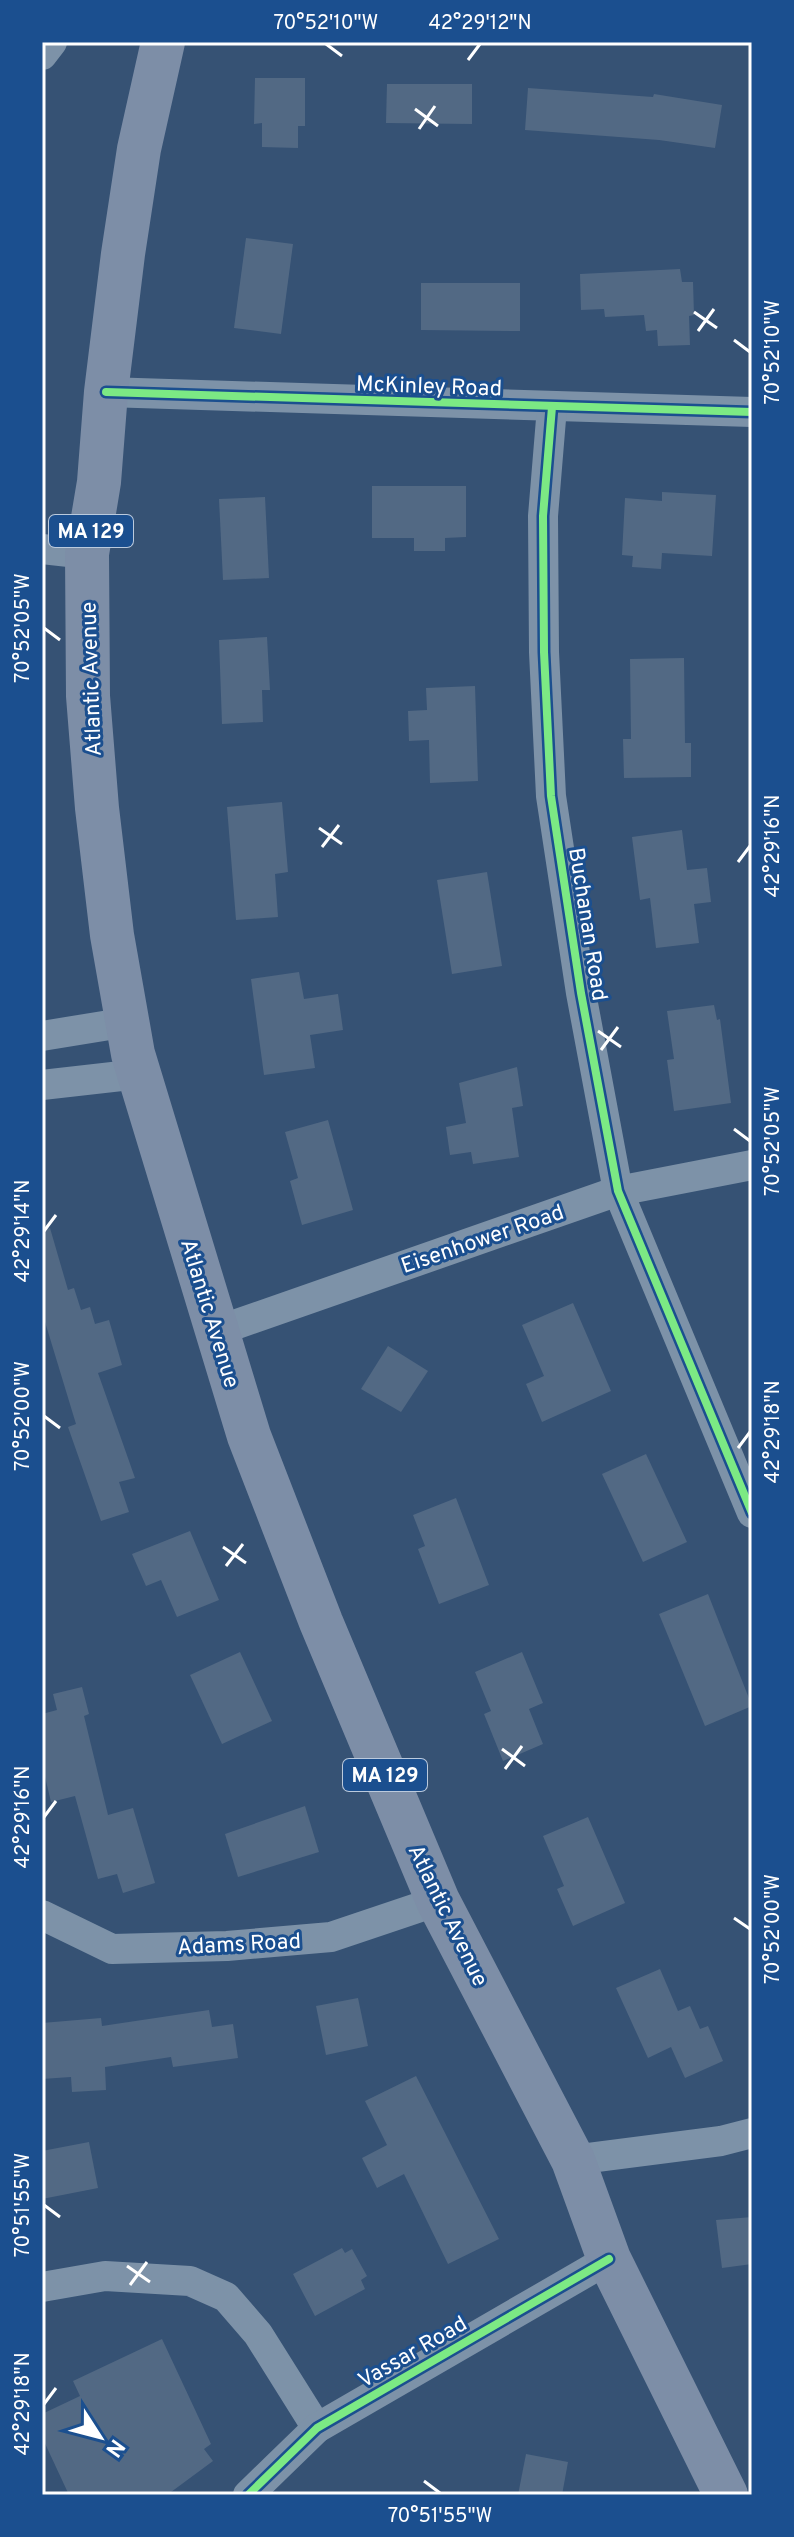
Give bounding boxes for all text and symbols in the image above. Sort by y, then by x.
text: 70°52'10"W [274,11,378,37]
text: 42°29'12"N [428,11,532,37]
text: 70°52'10"W [761,300,787,404]
street label: McKinley Road [355,371,502,404]
road number: MA 129 [49,515,133,547]
text: 70°52'05"W [11,573,37,683]
street label: Atlantic Avenue [76,601,109,757]
text: 42°29'16"N [761,795,787,897]
street label: Buchanan Road [561,846,612,1003]
text: 70°52'05"W [761,1086,787,1196]
text: 42°29'14"N [11,1180,37,1283]
street label: Eisenhower Road [398,1200,568,1281]
street label: Atlantic Avenue [173,1236,244,1392]
text: 70°52'00"W [11,1361,37,1471]
text: 42°29'18"N [761,1380,787,1484]
road number: MA 129 [343,1759,427,1791]
text: 42°29'16"N [11,1766,37,1868]
street label: Atlantic Avenue [401,1841,493,1991]
text: 70°52'00"W [761,1874,787,1984]
street label: Adams Road [177,1929,302,1962]
text: 70°51'55"W [11,2153,37,2257]
street label: Vassar Road [354,2311,473,2395]
text: 42°29'18"N [11,2352,37,2456]
north arrow [60,2397,140,2477]
text: N [99,2433,130,2462]
text: 70°51'55"W [388,2504,492,2530]

